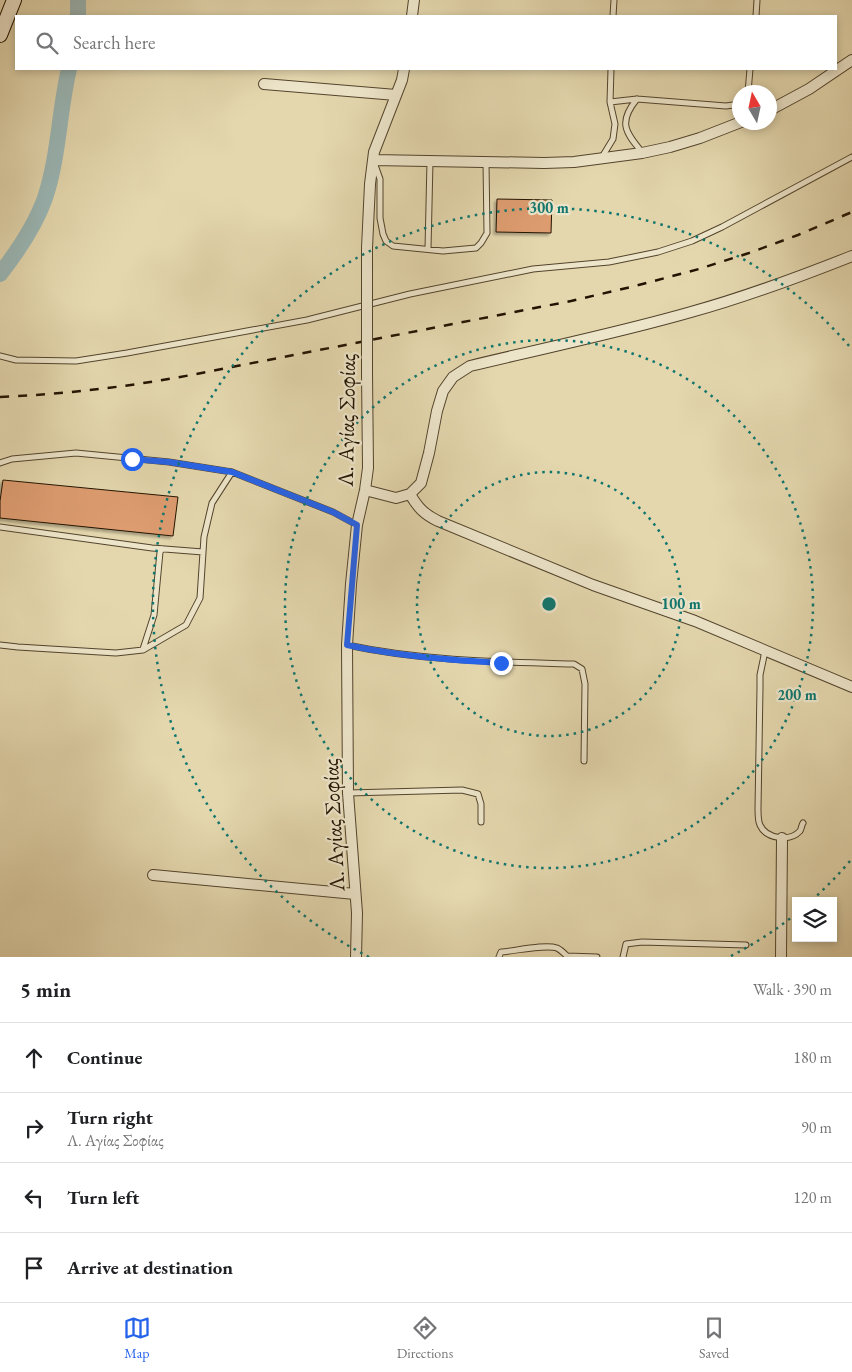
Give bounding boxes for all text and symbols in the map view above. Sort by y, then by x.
search box [15,15,837,70]
icon: search [33,29,61,57]
text: Search here [73,30,155,55]
north arrow [732,85,777,130]
text: 300 m [529,198,569,217]
street label: Λ. Αγίας Σοφίας [331,353,362,488]
route start [121,448,144,471]
text: 100 m [661,594,701,613]
centre of rings [540,595,558,613]
route end [490,652,513,675]
text: 200 m [777,685,817,704]
street label: Λ. Αγίας Σοφίας [316,758,352,893]
map controls [792,897,837,942]
button: layers [792,897,837,942]
text: 5 min [20,976,71,1003]
text: Walk · 390 m [753,979,832,1000]
icon: ahead [20,1044,48,1072]
text: Continue [67,1045,142,1070]
text: 180 m [793,1047,832,1068]
text: Turn right [67,1105,153,1130]
icon: right [20,1114,48,1142]
text: 90 m [801,1117,832,1138]
text: Λ. Αγίας Σοφίας [67,1130,164,1151]
icon: left [20,1184,48,1212]
text: Turn left [67,1185,139,1210]
text: 120 m [793,1187,832,1208]
icon: arrive [20,1254,48,1282]
text: Arrive at destination [67,1255,233,1280]
tab: Map [123,1314,151,1362]
tab: Directions [397,1314,453,1362]
tab: Saved [699,1314,729,1362]

